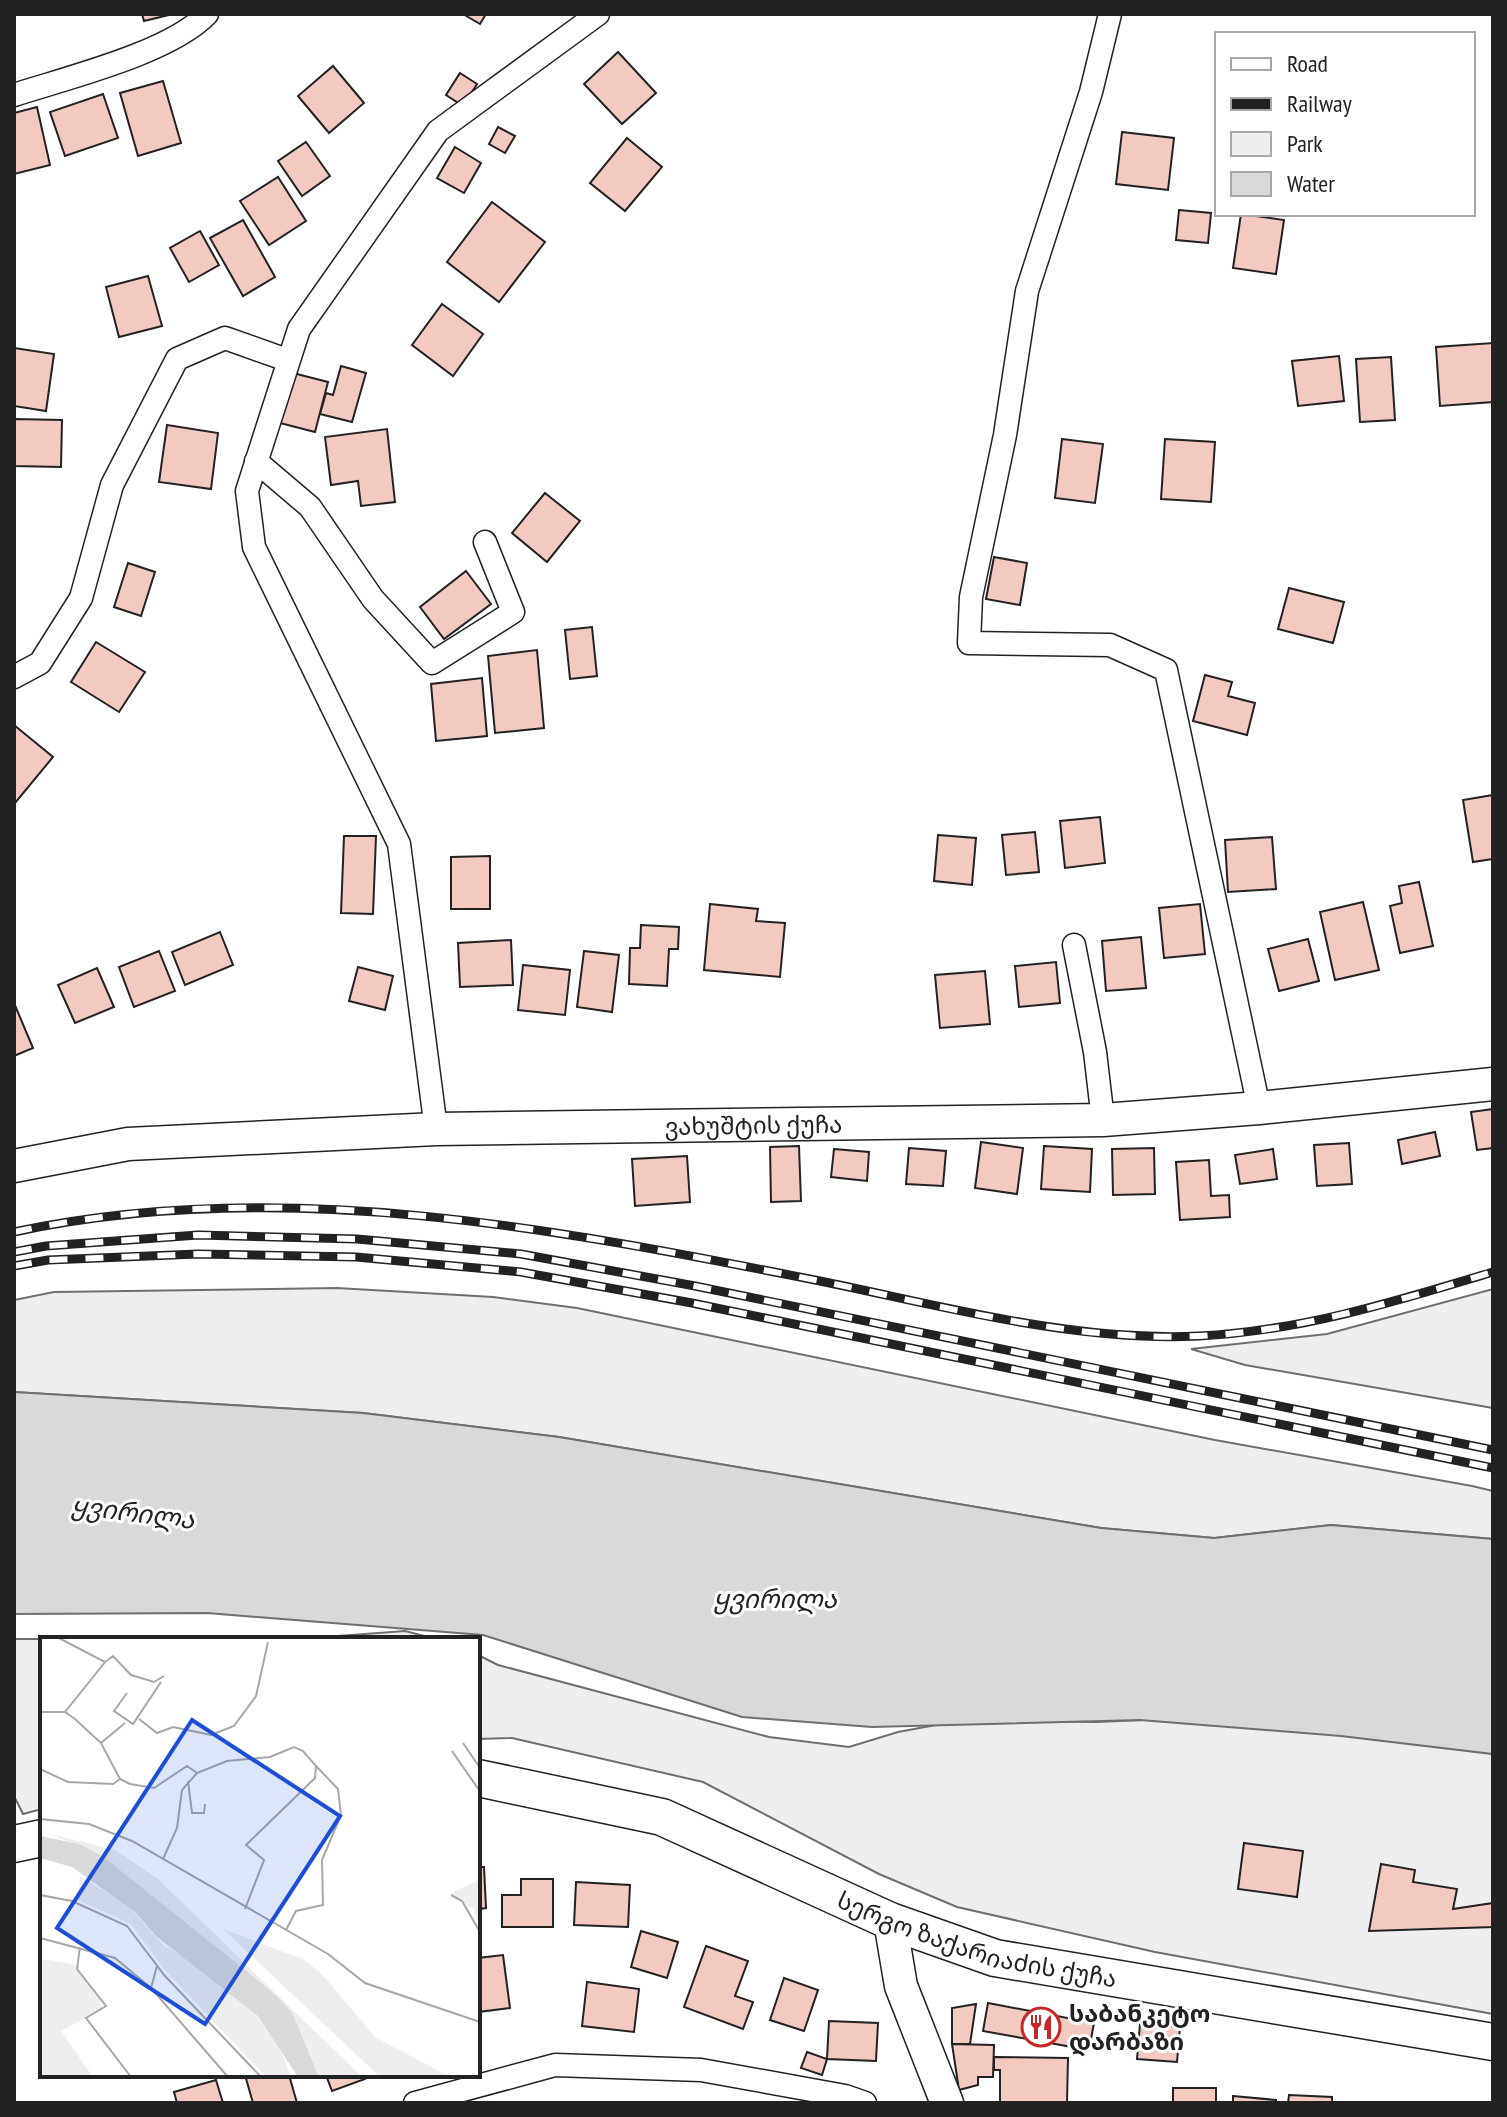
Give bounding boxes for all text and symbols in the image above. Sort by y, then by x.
legend [1215,32,1475,216]
text: Road [1287,48,1328,79]
text: Railway [1287,88,1352,119]
text: Park [1287,128,1323,159]
text: Water [1287,168,1335,199]
street label: ვახუშტის ქუჩა [664,1108,843,1141]
water label: ყვირილა [70,1488,197,1536]
water label: ყვირილა [713,1582,838,1615]
inset map [40,1637,480,2077]
street label: სერგო ზაქარიაძის ქუჩა [833,1884,1119,1994]
place label: საბანკეტო დარბაზი [1069,1998,1210,2057]
restaurant icon: საბანკეტო დარბაზი [1020,2006,1062,2048]

